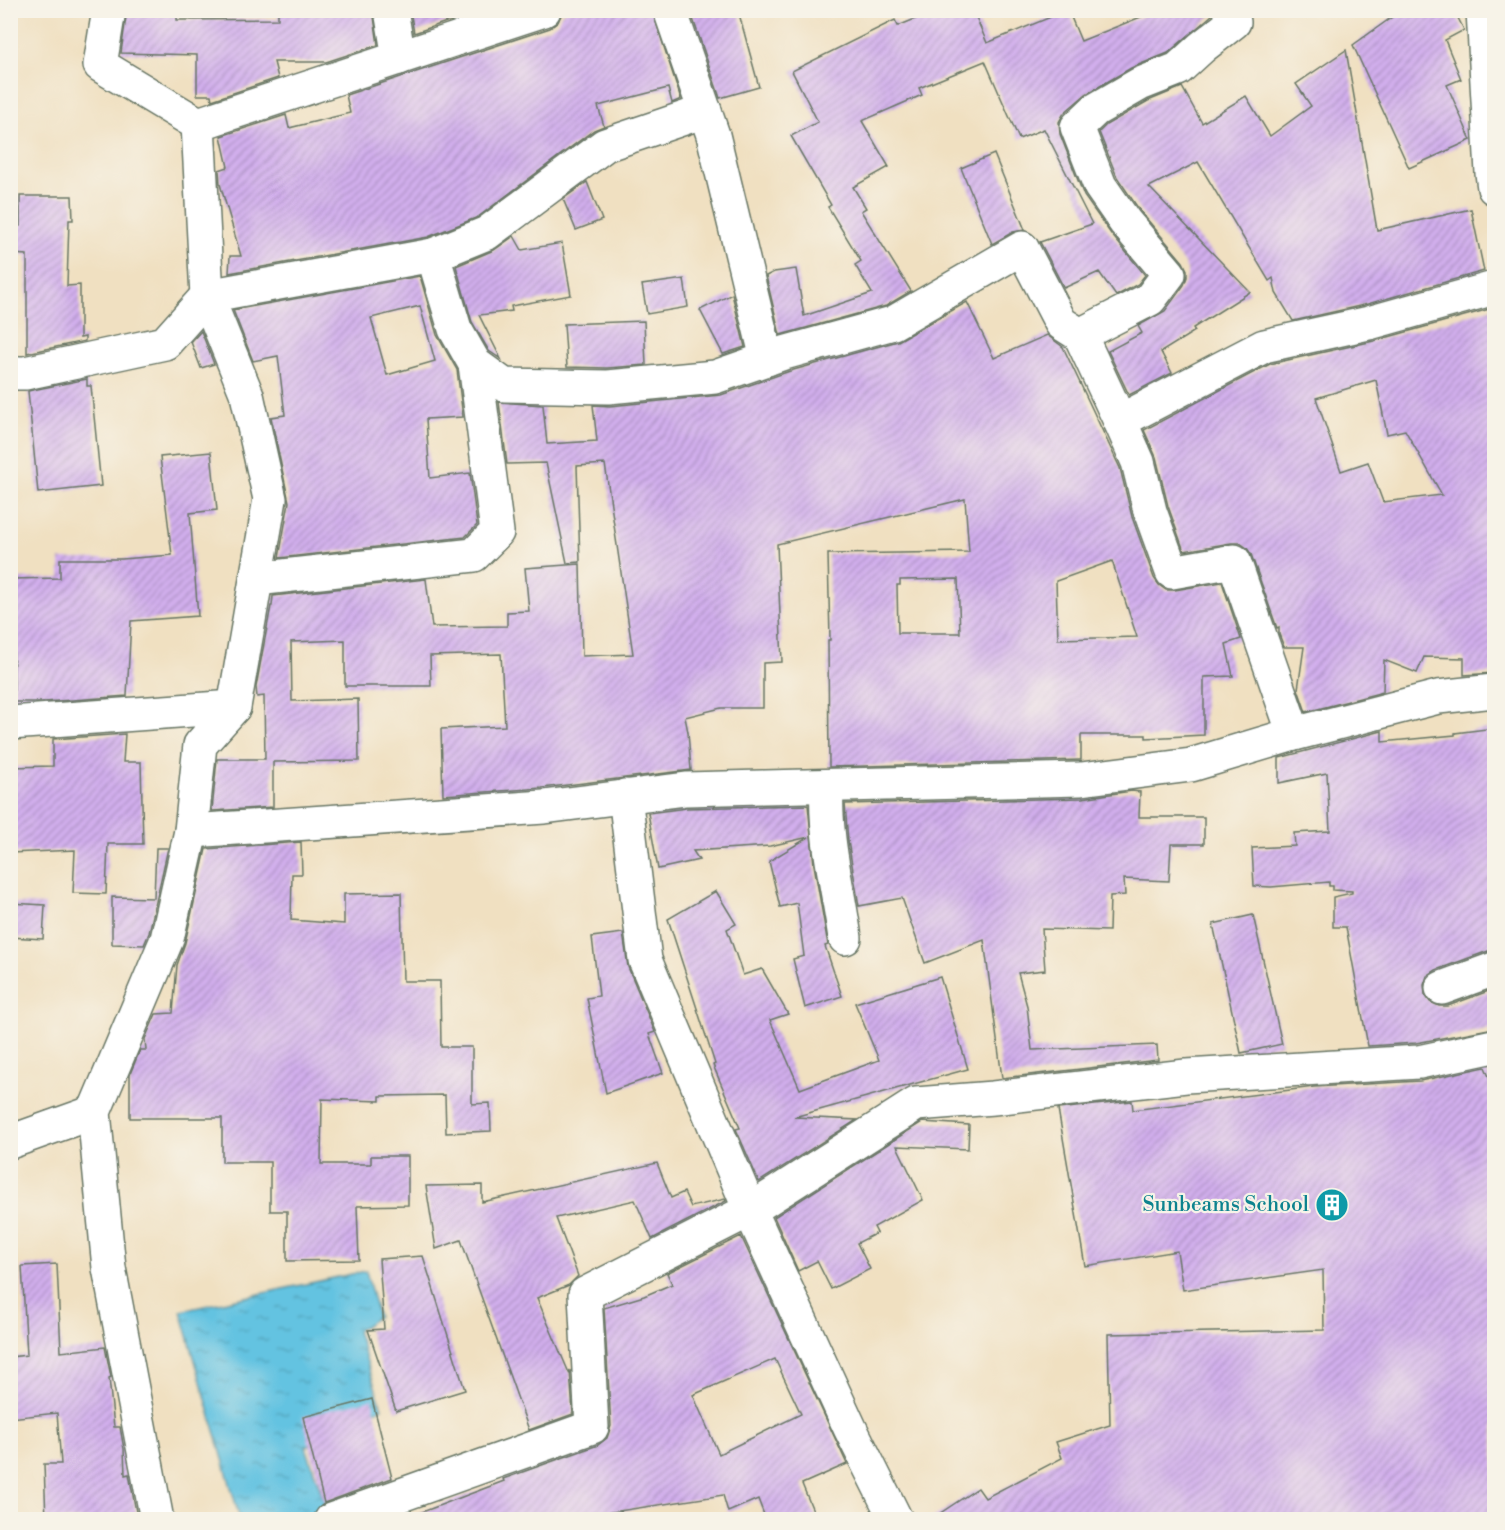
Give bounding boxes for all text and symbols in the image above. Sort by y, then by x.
building icon: Sunbeams School [1314,1187,1350,1223]
place label: Sunbeams School [1143,1192,1309,1218]

